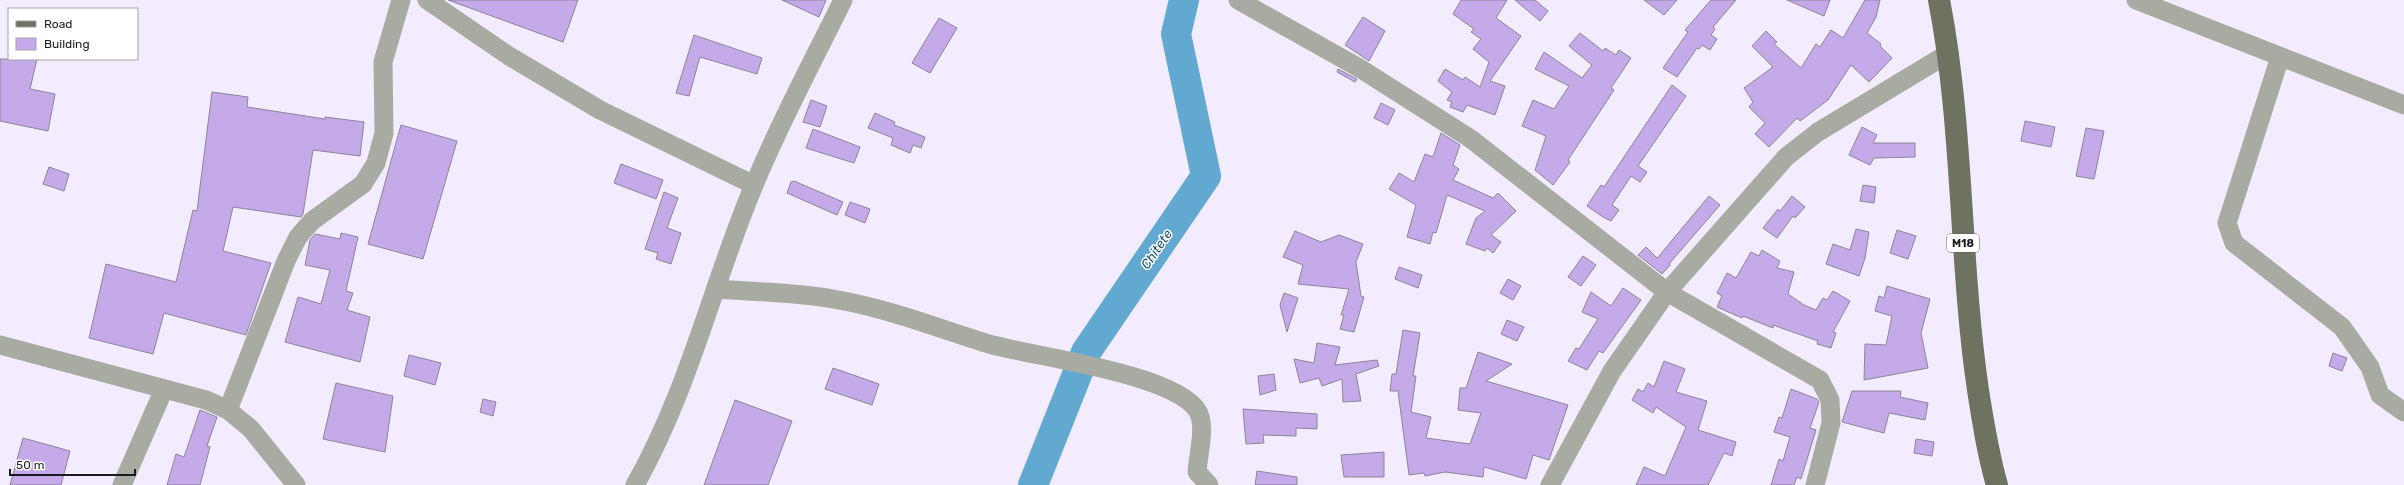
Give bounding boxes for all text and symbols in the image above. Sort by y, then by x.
legend [8,8,138,60]
text: Road [44,17,72,31]
text: Building [44,37,90,51]
water label: Chitete [1138,227,1175,272]
road number: M18 [1947,234,1979,252]
scale bar [10,451,135,477]
text: 50 m [16,458,44,472]

